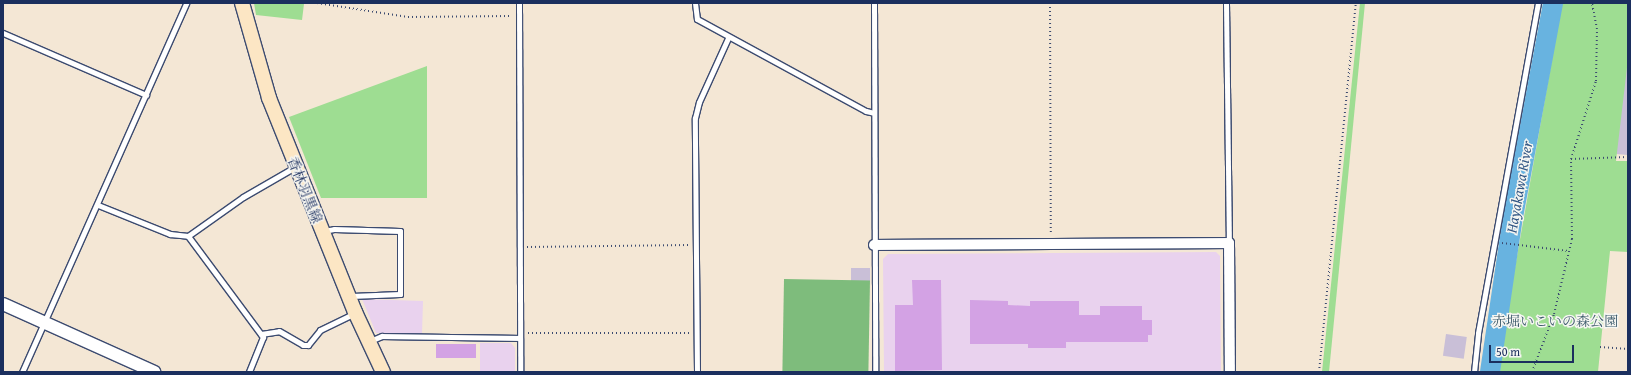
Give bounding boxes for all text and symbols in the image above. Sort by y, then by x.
water label: Hayakawa River [1502,140,1536,234]
street label: 香林羽黒線 [284,154,326,226]
park label: 赤堀いこいの森公園 [1492,313,1618,329]
scale bar [1491,337,1576,363]
text: 50 m [1496,343,1520,360]

